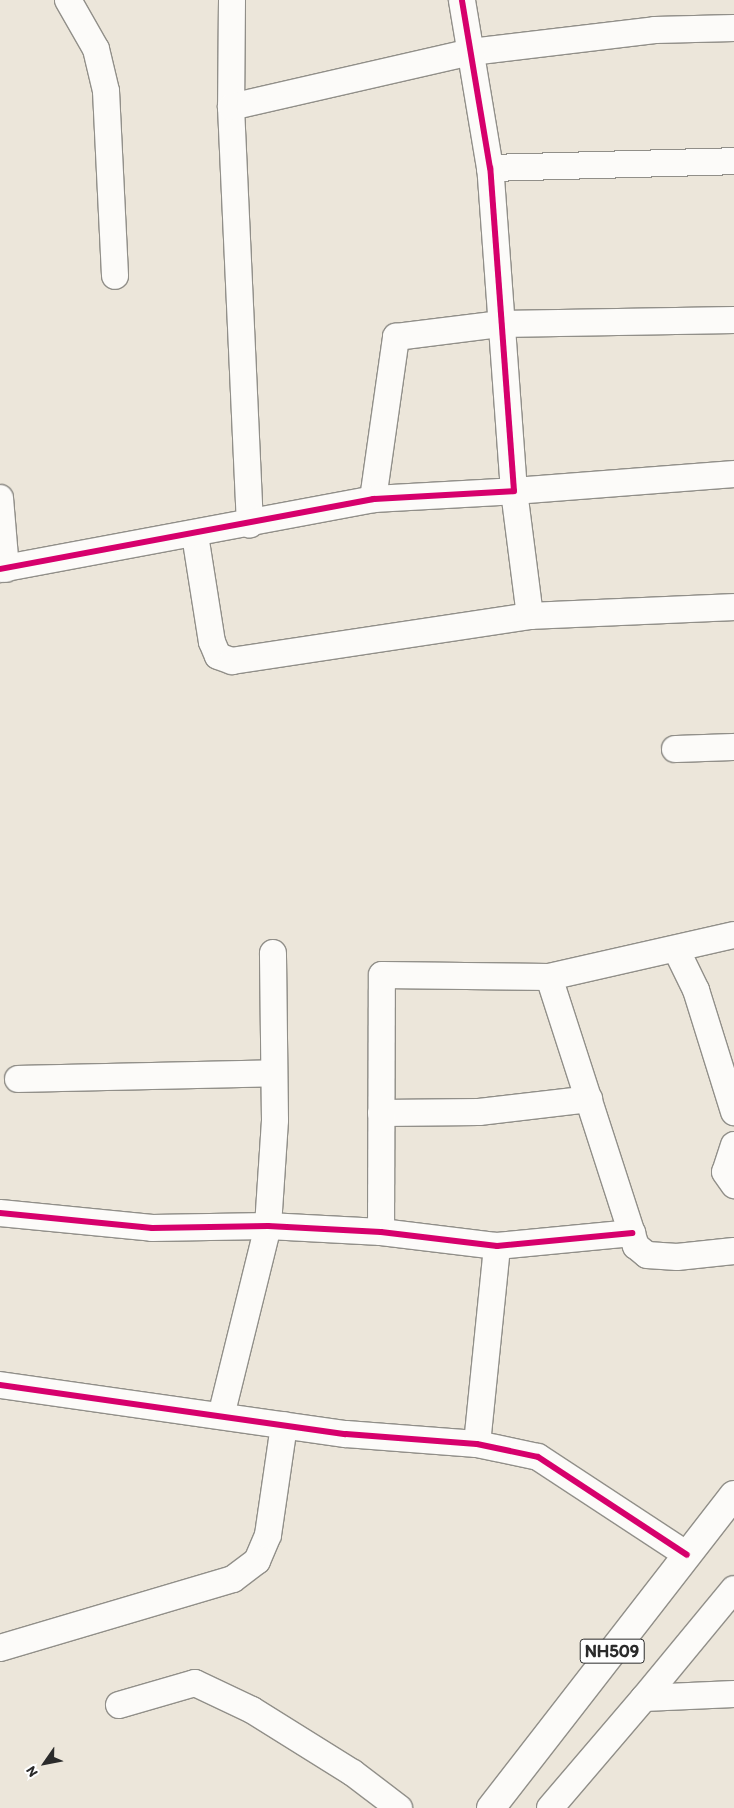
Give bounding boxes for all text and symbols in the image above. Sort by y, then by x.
road number: NH509 [580,1635,644,1666]
north arrow [20,1738,70,1788]
text: N [22,1763,42,1780]

